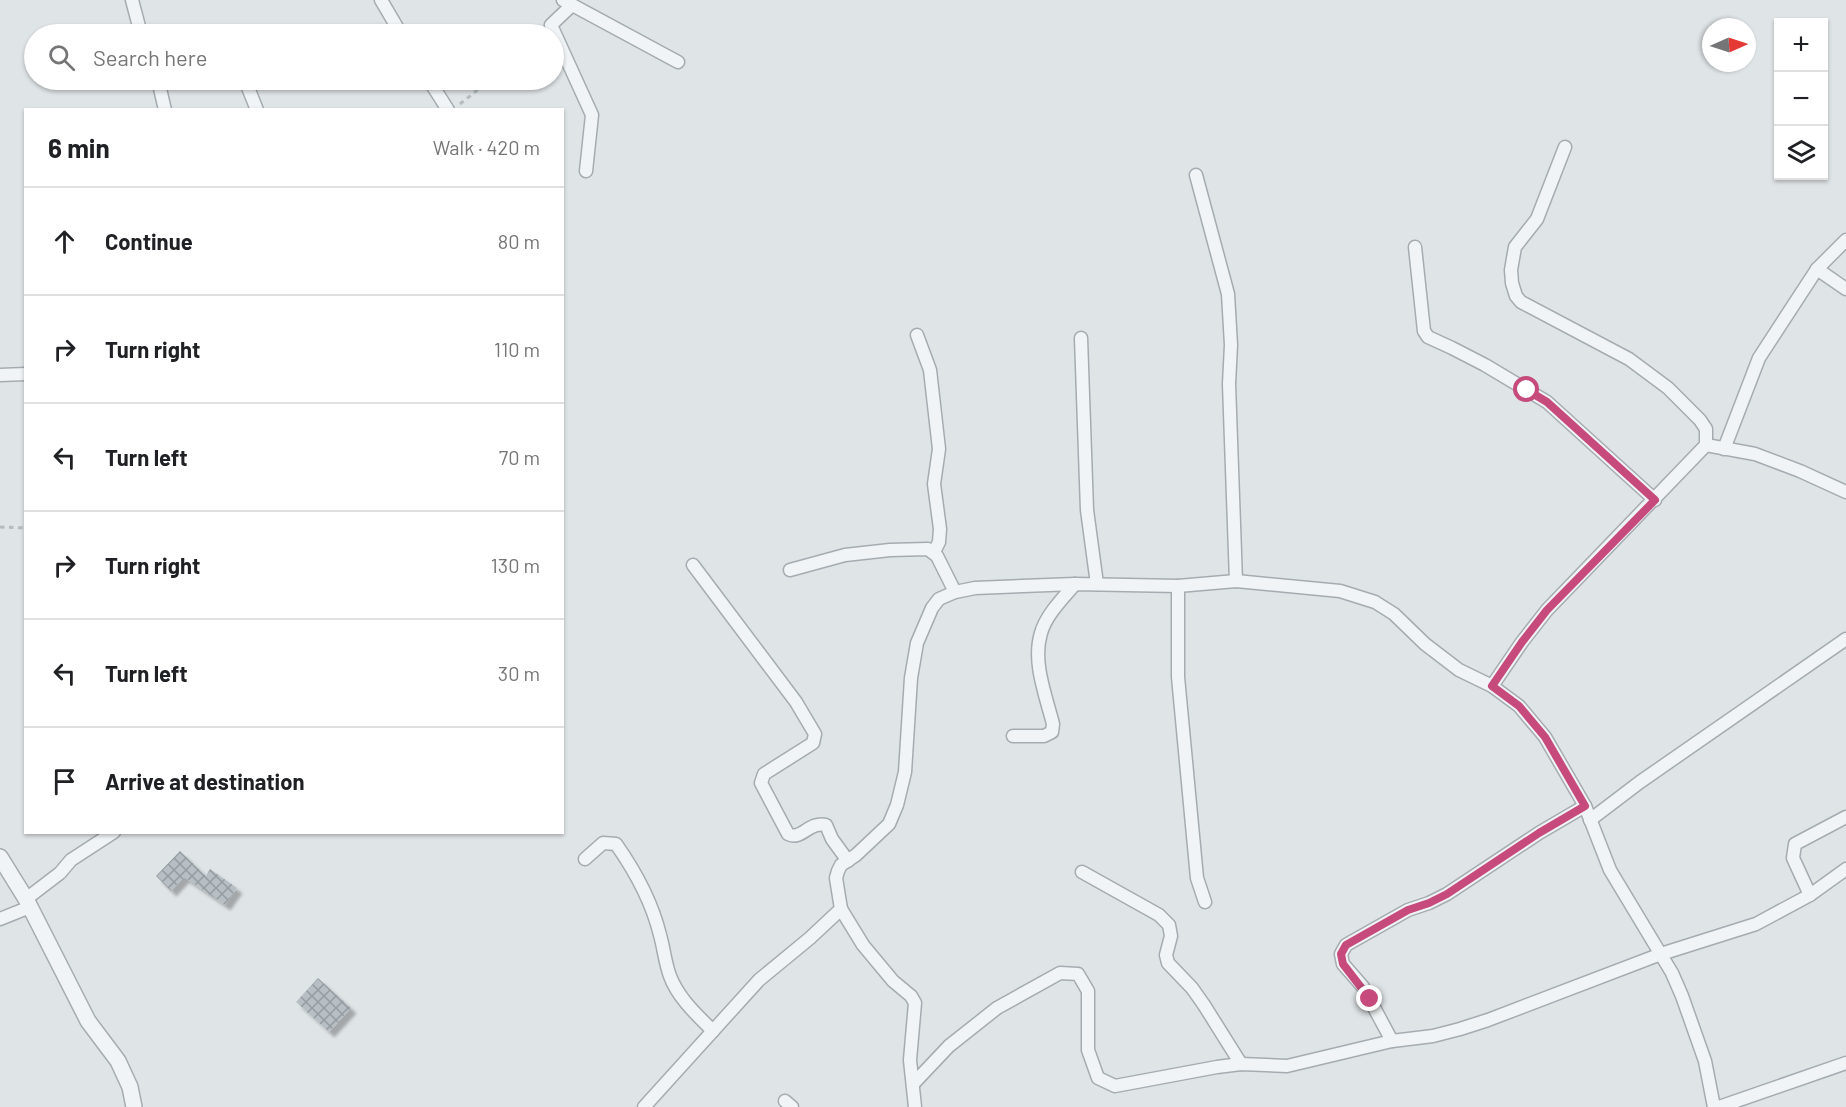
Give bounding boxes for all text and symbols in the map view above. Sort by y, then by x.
north arrow [1702,18,1756,72]
map controls [1774,18,1828,180]
button: + [1774,18,1828,72]
search box [24,24,564,90]
icon: search [45,41,78,74]
text: Search here [93,44,207,70]
button: − [1774,72,1828,126]
button: layers [1774,126,1828,180]
text: 6 min [48,132,110,163]
text: Walk · 420 m [433,135,540,159]
icon: ahead [48,225,81,258]
text: Continue [105,228,193,254]
text: 80 m [498,229,540,253]
icon: right [48,333,81,366]
text: Turn right [105,336,200,362]
text: 110 m [494,337,540,361]
route start [1513,376,1539,402]
icon: left [48,441,81,474]
text: Turn left [105,444,188,470]
text: 70 m [499,445,540,469]
icon: right [48,549,81,582]
text: Turn right [105,552,200,578]
text: 130 m [491,553,540,577]
icon: left [48,657,81,690]
text: Turn left [105,660,188,686]
text: 30 m [498,661,540,685]
icon: arrive [48,765,81,798]
text: Arrive at destination [105,768,304,794]
route end [1356,985,1382,1011]

